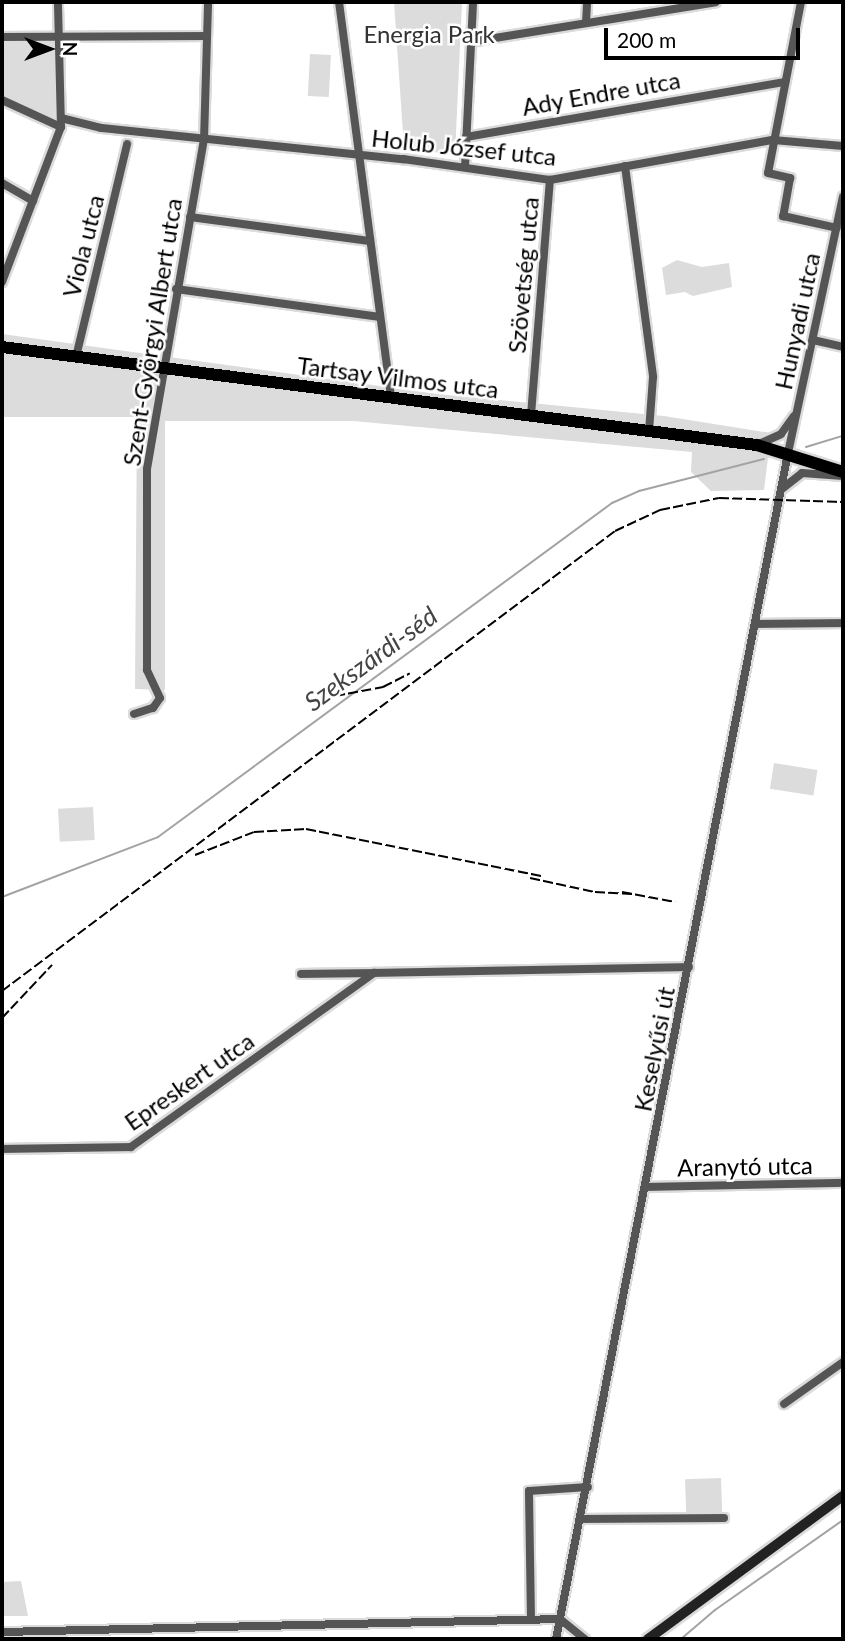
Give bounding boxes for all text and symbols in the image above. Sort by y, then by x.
north arrow [14,14,84,84]
scale bar [607,14,803,58]
park label: Energia Park [363,20,495,48]
text: 200 m [617,27,676,52]
text: N [59,42,82,56]
street label: Ady Endre utca [519,65,683,121]
street label: Holub József utca [370,123,558,171]
street label: Viola utca [56,192,110,300]
street label: Szent-Györgyi Albert utca [117,196,187,468]
street label: Szövetség utca [502,196,544,354]
street label: Hunyadi utca [768,250,826,392]
street label: Tartsay Vilmos utca [295,350,501,404]
water label: Szekszárdi-séd [298,600,444,718]
street label: Keselyűsi út [628,984,680,1114]
street label: Epreskert utca [119,1026,259,1136]
street label: Aranytó utca [677,1150,813,1182]

